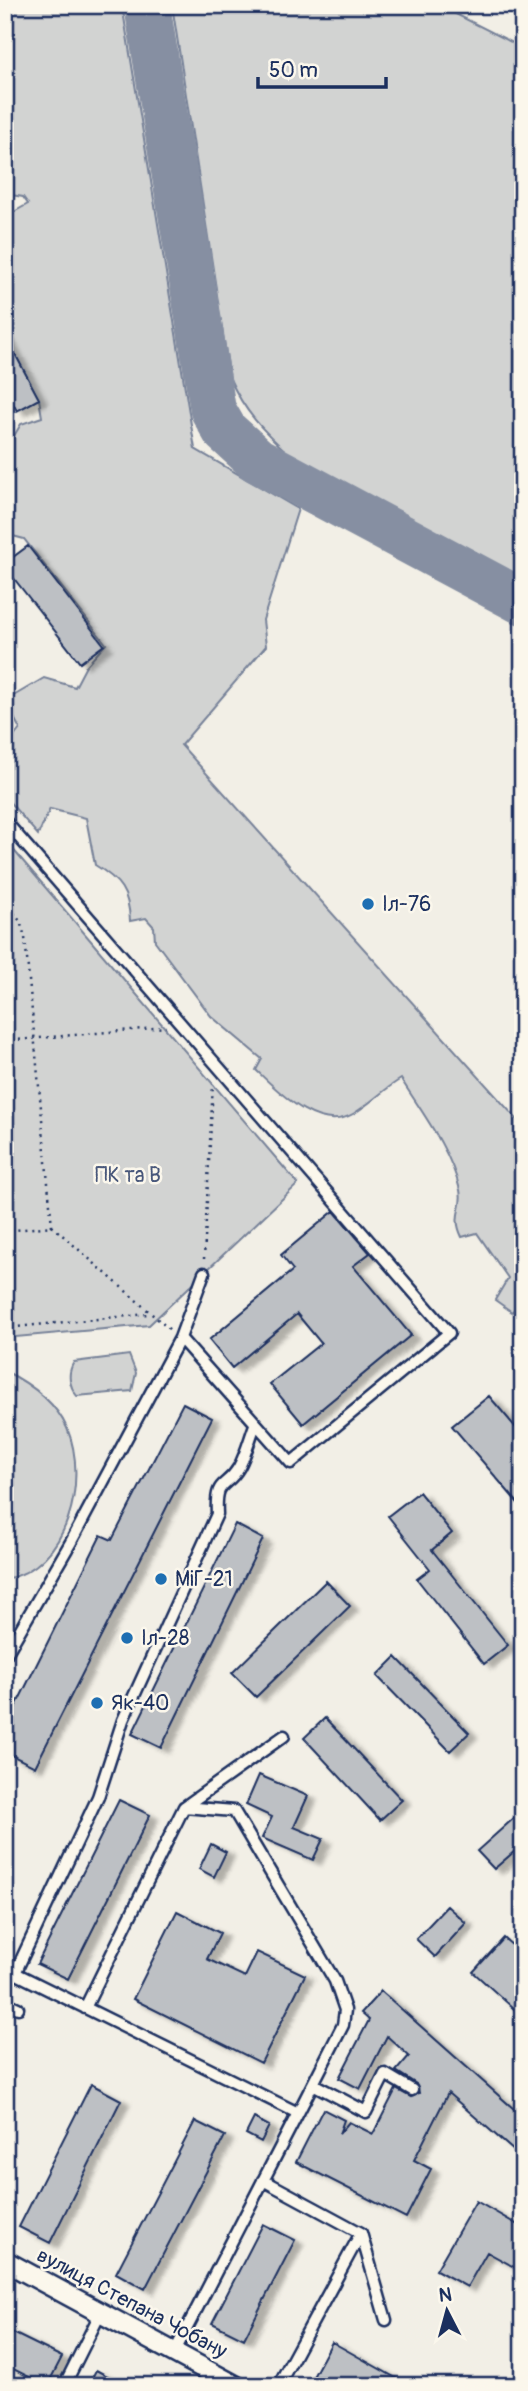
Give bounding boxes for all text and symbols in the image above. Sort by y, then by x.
scale bar [258,46,386,90]
text: 50 m [269,57,318,84]
place label: Іл-76 [382,891,431,918]
marker: Іл-76 [360,896,376,912]
park label: ПК та В [95,1162,161,1189]
place label: МіГ-21 [175,1566,233,1593]
marker: МіГ-21 [153,1571,169,1587]
place label: Іл-28 [141,1625,189,1652]
marker: Іл-28 [119,1630,135,1646]
place label: Як-40 [111,1690,169,1717]
marker: Як-40 [89,1695,105,1711]
street label: вулиця Степана Чобану [32,2242,232,2365]
north arrow [412,2276,482,2346]
text: N [438,2282,453,2308]

